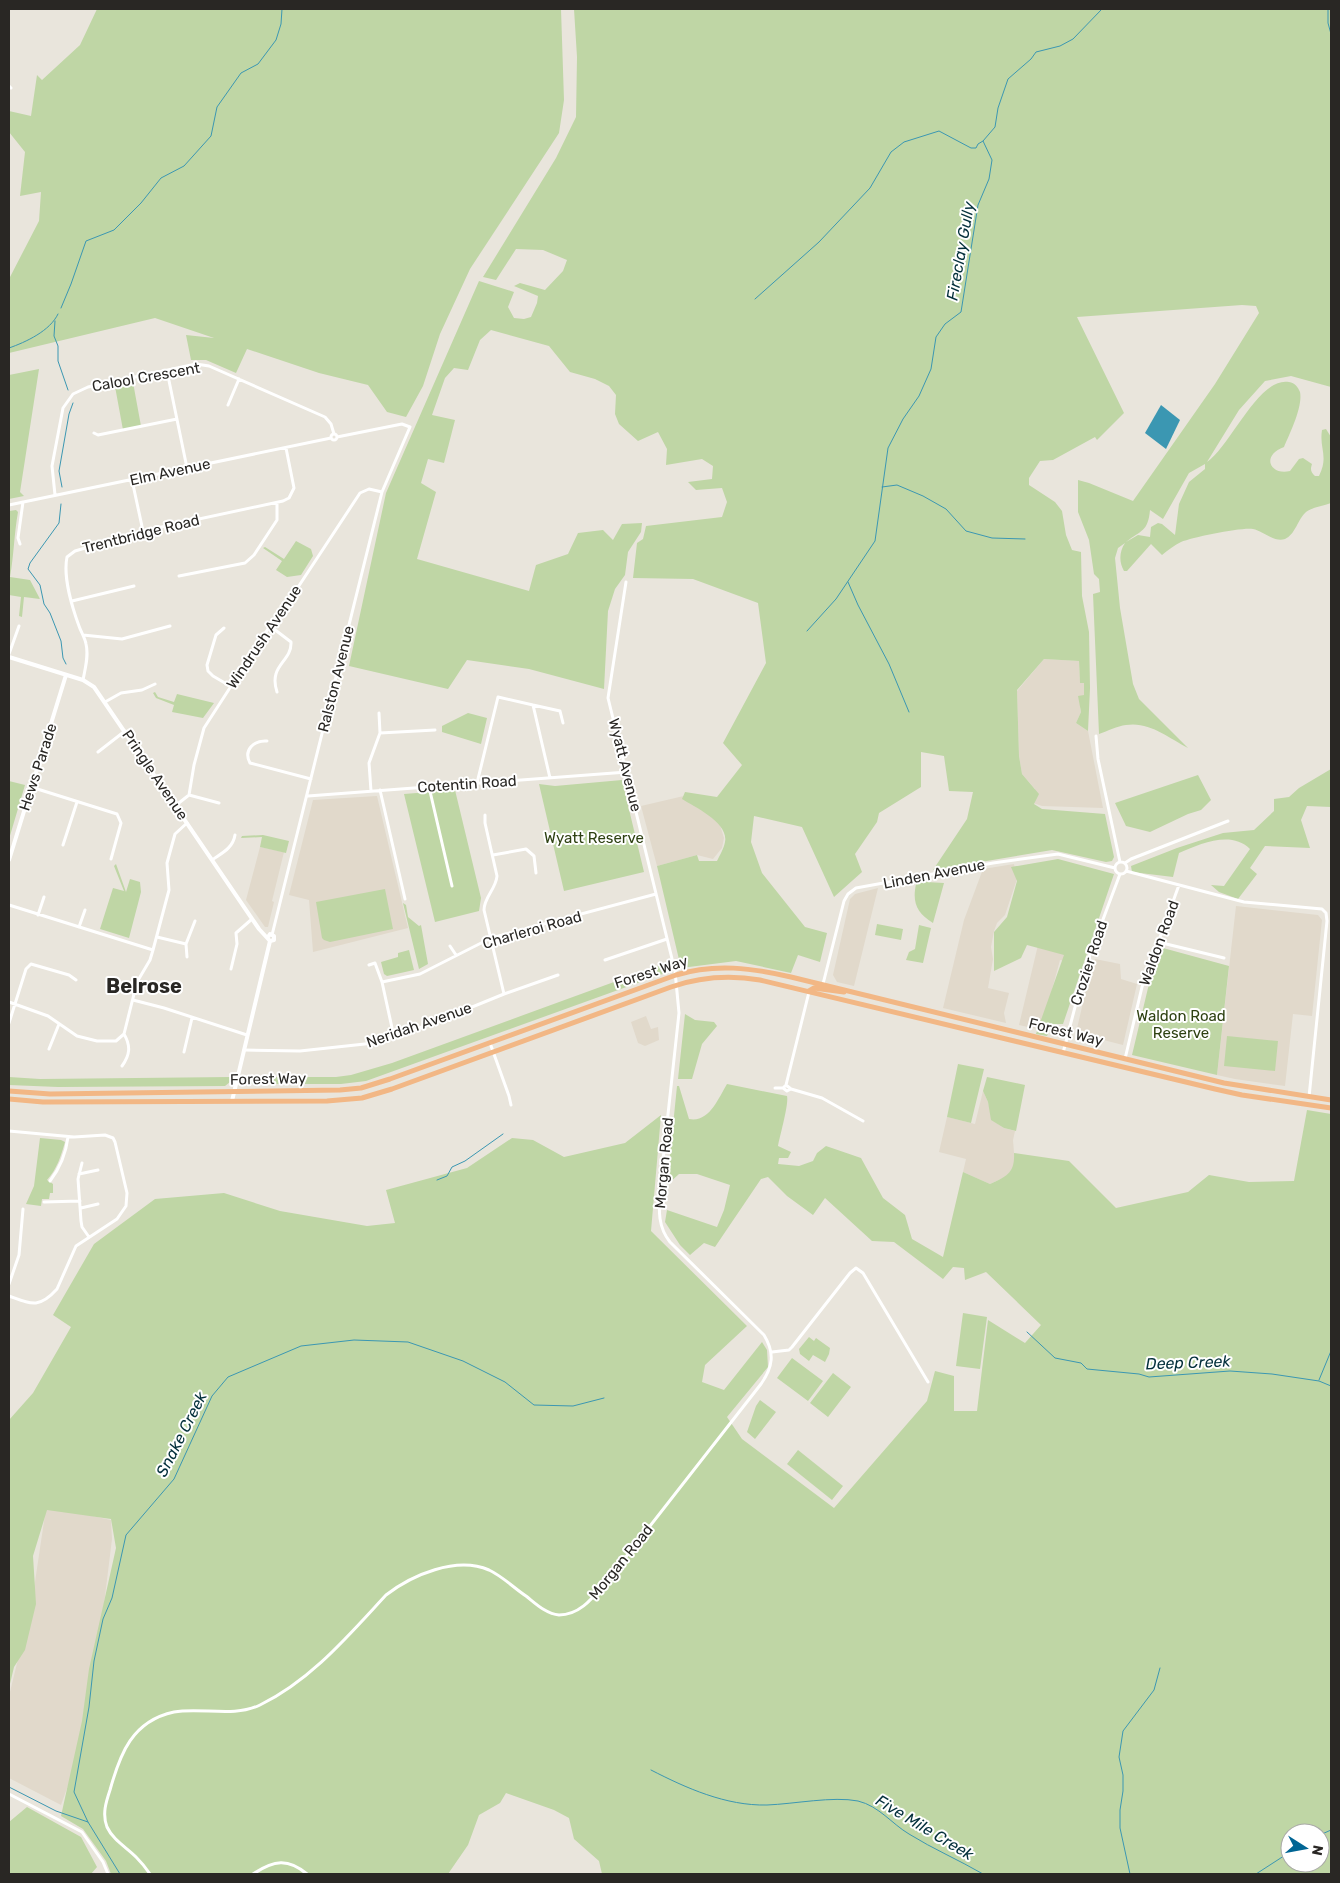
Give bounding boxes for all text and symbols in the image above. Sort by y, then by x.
water label: Fireclay Gully [942,199,979,302]
street label: Calool Crescent [90,359,202,395]
street label: Elm Avenue [128,455,212,489]
street label: Trentbridge Road [81,511,201,557]
street label: Windrush Avenue [223,582,305,692]
street label: Ralston Avenue [314,624,358,734]
street label: Wyatt Avenue [605,716,645,814]
street label: Hews Parade [15,721,61,813]
street label: Pringle Avenue [118,726,192,824]
street label: Cotentin Road [417,772,517,796]
park label: Wyatt Reserve [544,829,644,847]
street label: Linden Avenue [882,855,986,893]
street label: Waldon Road [1135,898,1183,988]
street label: Charleroi Road [480,907,584,953]
street label: Crozier Road [1067,918,1111,1008]
street label: Forest Way [612,952,690,992]
district label: Belrose [106,974,182,998]
street label: Neridah Avenue [364,999,474,1051]
park label: Waldon Road Reserve [1136,1007,1226,1042]
street label: Forest Way [1027,1014,1105,1050]
street label: Forest Way [230,1069,306,1089]
street label: Morgan Road [651,1117,677,1209]
water label: Deep Creek [1145,1351,1232,1373]
water label: Snake Creek [152,1388,211,1480]
street label: Morgan Road [585,1521,657,1603]
water label: Five Mile Creek [872,1791,978,1865]
north arrow [1280,1823,1330,1873]
text: N [1308,1844,1327,1857]

